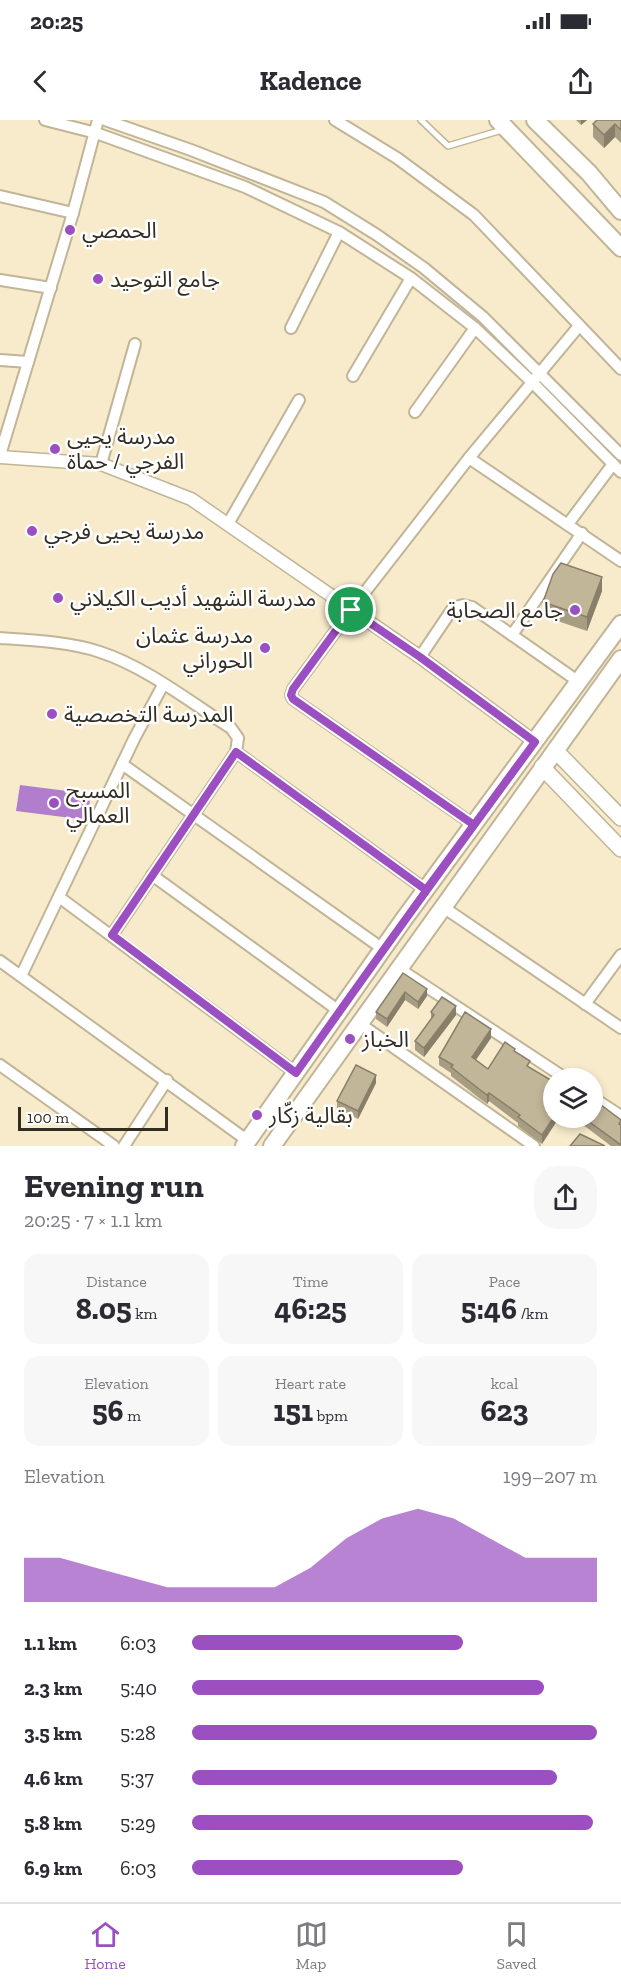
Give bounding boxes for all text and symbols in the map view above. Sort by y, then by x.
text: 20:25 [30,8,83,35]
icon: back [24,65,57,98]
text: Kadence [259,65,362,97]
icon: share [564,65,597,98]
place label: الحمصي [82,217,157,247]
marker: الحمصي [63,223,77,237]
place label: جامع التوحيد [110,266,220,296]
marker: جامع التوحيد [91,272,105,286]
place label: مدرسة يحيى الفرجي / حماة [67,423,184,478]
marker: مدرسة يحيى الفرجي / حماة [48,442,62,456]
place label: مدرسة يحيى فرجي [44,518,204,548]
marker: مدرسة يحيى فرجي [25,524,39,538]
pin [325,584,376,635]
place label: مدرسة الشهيد أديب الكيلاني [70,585,316,615]
marker: مدرسة الشهيد أديب الكيلاني [51,591,65,605]
icon: arrive [334,593,367,626]
place label: جامع الصحابة [447,597,563,627]
marker: جامع الصحابة [568,603,582,617]
place label: مدرسة عثمان الحوراني [136,622,253,677]
marker: مدرسة عثمان الحوراني [258,641,272,655]
place label: المدرسة التخصصية [64,701,234,728]
marker: المدرسة التخصصية [45,707,59,721]
place label: المسبح العمالي [66,777,130,832]
marker: المسبح العمالي [47,796,61,810]
place label: الخباز [361,1026,409,1053]
marker: الخباز [343,1032,357,1046]
map controls [543,1068,603,1128]
button: layers [543,1068,603,1128]
place label: بقالية زكّار [268,1101,353,1129]
scale bar [18,1104,168,1132]
text: 100 m [27,1108,69,1127]
marker: بقالية زكّار [250,1108,264,1122]
text: Evening run [24,1166,204,1205]
button: share [534,1166,597,1229]
text: 20:25 · 7 × 1.1 km [24,1208,162,1232]
text: Distance [86,1272,147,1291]
text: Time [293,1272,328,1291]
text: Pace [489,1272,520,1291]
text: 8.05 [76,1291,132,1327]
text: 46:25 [274,1291,347,1327]
text: 5:46 [461,1291,517,1327]
text: km [132,1304,157,1323]
text: /km [517,1304,548,1323]
text: Elevation [84,1374,149,1393]
text: Heart rate [275,1374,346,1393]
text: kcal [491,1374,518,1393]
text: 56 [92,1393,124,1429]
text: 151 [273,1393,313,1429]
text: 623 [480,1393,529,1429]
text: m [124,1406,141,1425]
text: bpm [313,1406,348,1425]
text: Elevation [24,1464,105,1488]
text: 199–207 m [503,1464,597,1488]
text: 1.1 km [24,1631,77,1655]
text: 6:03 [120,1631,156,1655]
text: 2.3 km [24,1676,82,1700]
text: 5:40 [120,1676,157,1700]
text: 3.5 km [24,1721,82,1745]
text: 5:28 [120,1721,156,1745]
text: 4.6 km [24,1766,83,1790]
text: 5:37 [120,1766,154,1790]
text: 5.8 km [24,1811,82,1835]
text: 5:29 [120,1811,156,1835]
text: 6.9 km [24,1856,82,1880]
text: 6:03 [120,1856,156,1880]
tab: Home [84,1918,126,1973]
tab: Map [295,1918,328,1973]
tab: Saved [496,1918,537,1973]

